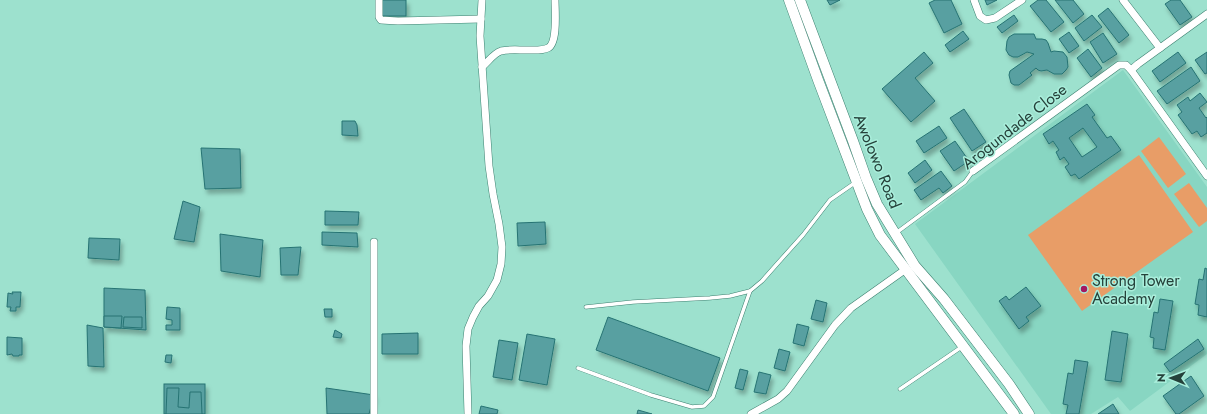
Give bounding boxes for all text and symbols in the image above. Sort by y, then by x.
street label: Arogundade Close [957,78,1072,175]
street label: Awolowo Road [848,111,907,212]
place label: Strong Tower Academy [1092,269,1180,310]
marker: Strong Tower Academy [1079,284,1089,294]
north arrow [1151,358,1191,398]
text: N [1153,373,1169,382]

